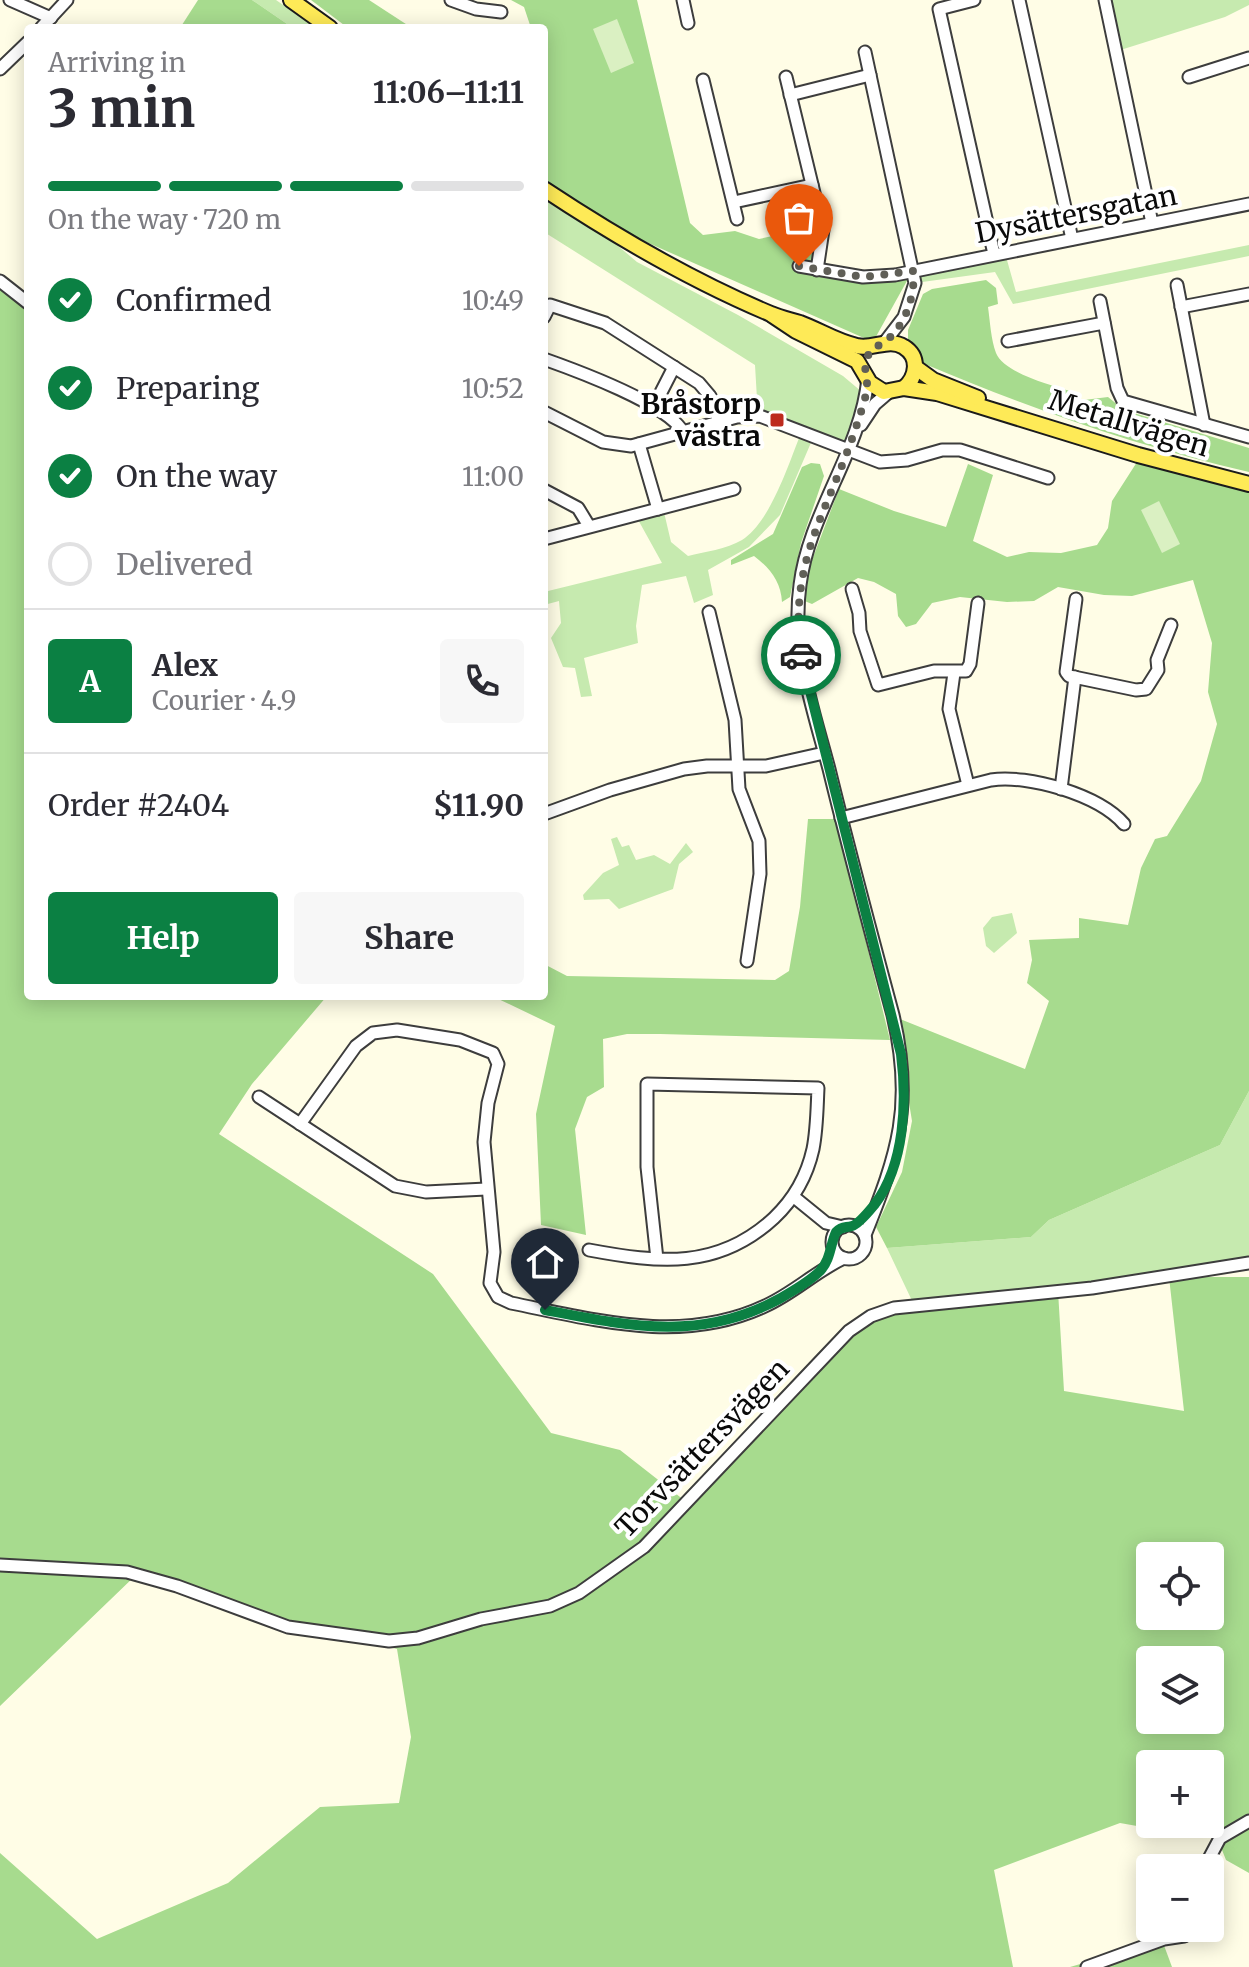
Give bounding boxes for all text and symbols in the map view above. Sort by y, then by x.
text: Arriving in [48,46,186,79]
text: 11:06–11:11 [373,73,524,111]
text: 3 min [48,76,195,141]
street label: Dysättersgatan [972,177,1180,251]
pin [765,184,833,266]
icon: bag [777,196,821,240]
text: On the way · 720 m [48,203,281,236]
icon: check [48,278,92,322]
text: Confirmed [116,281,271,319]
text: 10:49 [462,284,524,317]
icon: check [48,366,92,410]
text: Preparing [116,369,259,407]
text: 10:52 [462,372,524,405]
street label: Metallvägen [1044,382,1214,464]
place label: Bråstorp västra [641,386,761,454]
marker: Bråstorp västra [768,411,786,429]
icon: check [48,454,92,498]
text: On the way [116,457,277,495]
text: 11:00 [462,460,524,493]
text: Delivered [116,545,253,583]
courier [761,615,841,695]
icon: car [779,633,823,677]
button: phone [440,639,524,723]
text: Alex [152,646,218,684]
text: A [79,662,101,700]
text: Courier · 4.9 [152,684,296,717]
text: Order #2404 [48,786,229,824]
text: $11.90 [433,786,524,824]
button: Help [48,892,278,984]
button: Share [294,892,524,984]
pin [511,1228,579,1310]
icon: home [523,1240,567,1284]
street label: Torvsättersvägen [607,1351,797,1545]
map controls [1136,1542,1224,1942]
button: locate [1136,1542,1224,1630]
button: layers [1136,1646,1224,1734]
button: + [1136,1750,1224,1838]
button: − [1136,1854,1224,1942]

